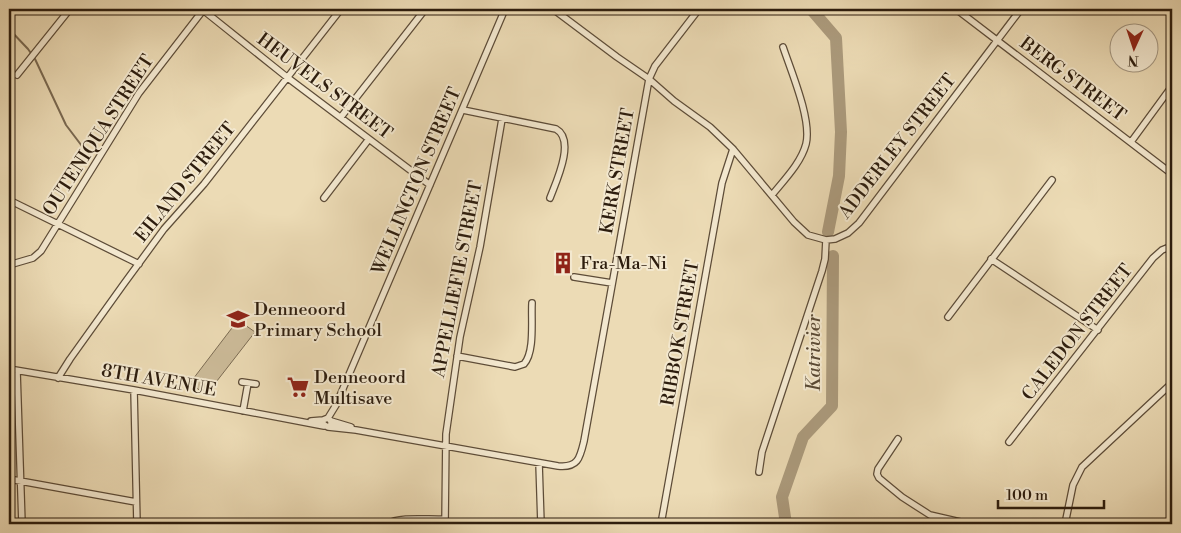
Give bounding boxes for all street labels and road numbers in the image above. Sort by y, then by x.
street label: HEUVELS STREET [253,28,397,145]
street label: BERG STREET [1014,31,1131,127]
street label: OUTENIQUA STREET [38,50,159,220]
street label: ADDERLEY STREET [833,69,961,224]
street label: WELLINGTON STREET [366,84,467,279]
street label: KERK STREET [595,106,640,236]
street label: EILAND STREET [130,117,241,247]
street label: APPELLIEFIE STREET [427,178,488,380]
street label: RIBBOK STREET [656,258,705,408]
street label: CALEDON STREET [1017,259,1138,405]
street label: 8TH AVENUE [100,359,218,402]

